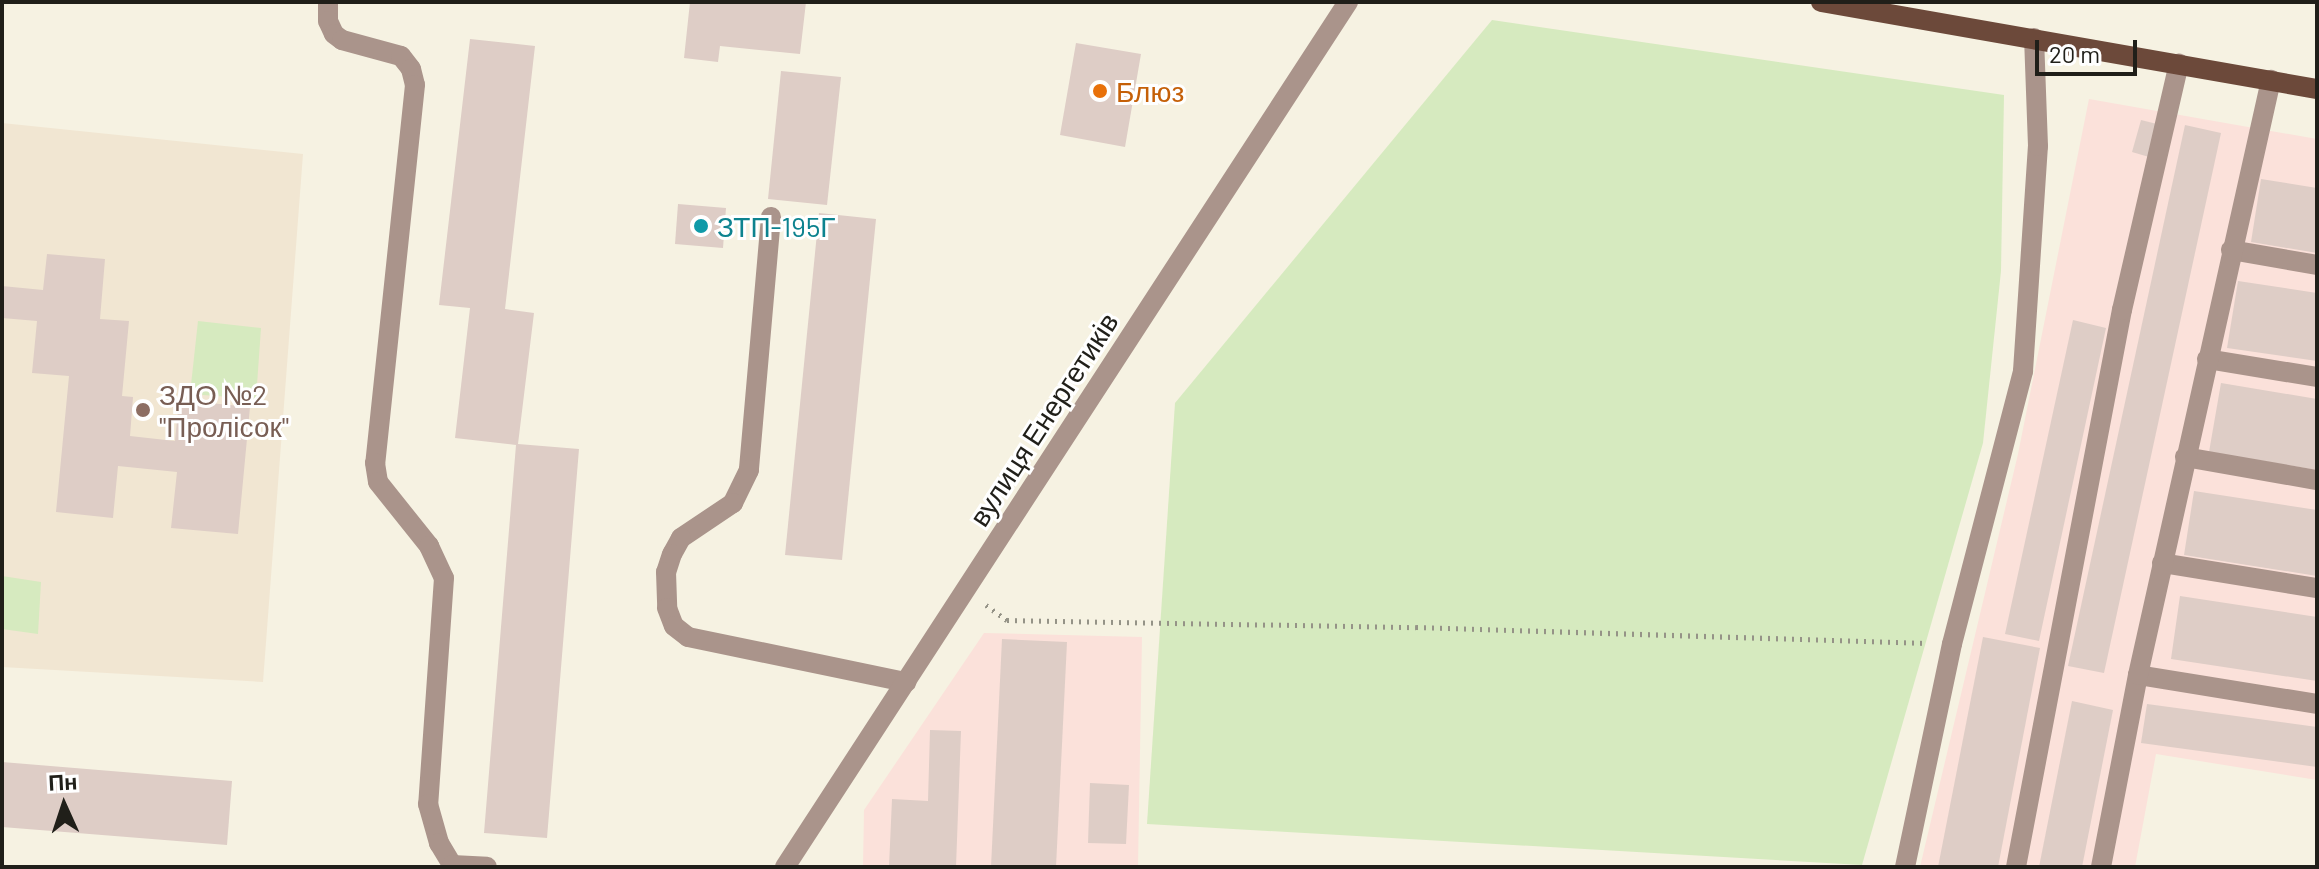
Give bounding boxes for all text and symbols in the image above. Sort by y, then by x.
scale bar [2039,24,2141,74]
text: 20 m [2049,39,2100,68]
place label: Блюз [1116,74,1184,108]
marker: Блюз [1091,82,1109,100]
place label: ЗТП-195Г [717,209,835,243]
marker: ЗТП-195Г [692,217,710,235]
street label: вулиця Енергетиків [961,306,1125,532]
place label: ЗДО №2 "Пролісок" [159,377,289,443]
marker: ЗДО №2 "Пролісок" [134,401,152,419]
north arrow [24,765,104,845]
text: Пн [48,767,78,795]

